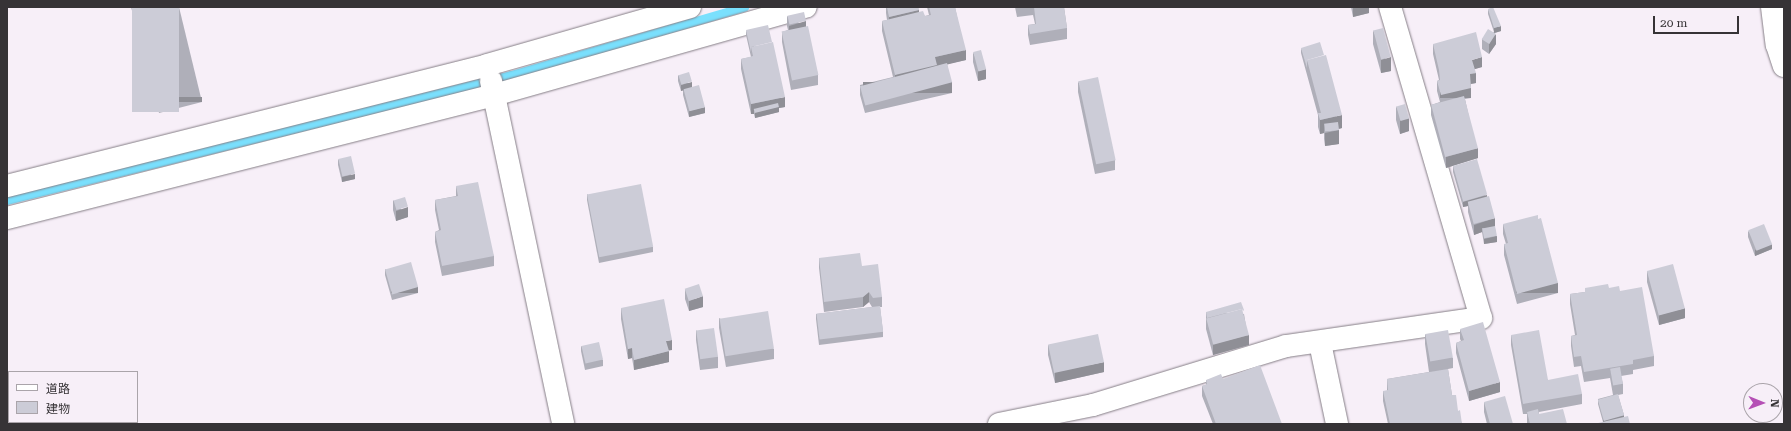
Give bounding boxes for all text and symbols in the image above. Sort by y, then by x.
scale bar [1655,8,1741,34]
text: 20 m [1660,16,1687,30]
legend [8,371,138,423]
text: 道路 [46,382,70,396]
north arrow [1743,383,1783,423]
text: N [1768,399,1781,408]
text: 建物 [46,402,70,416]

